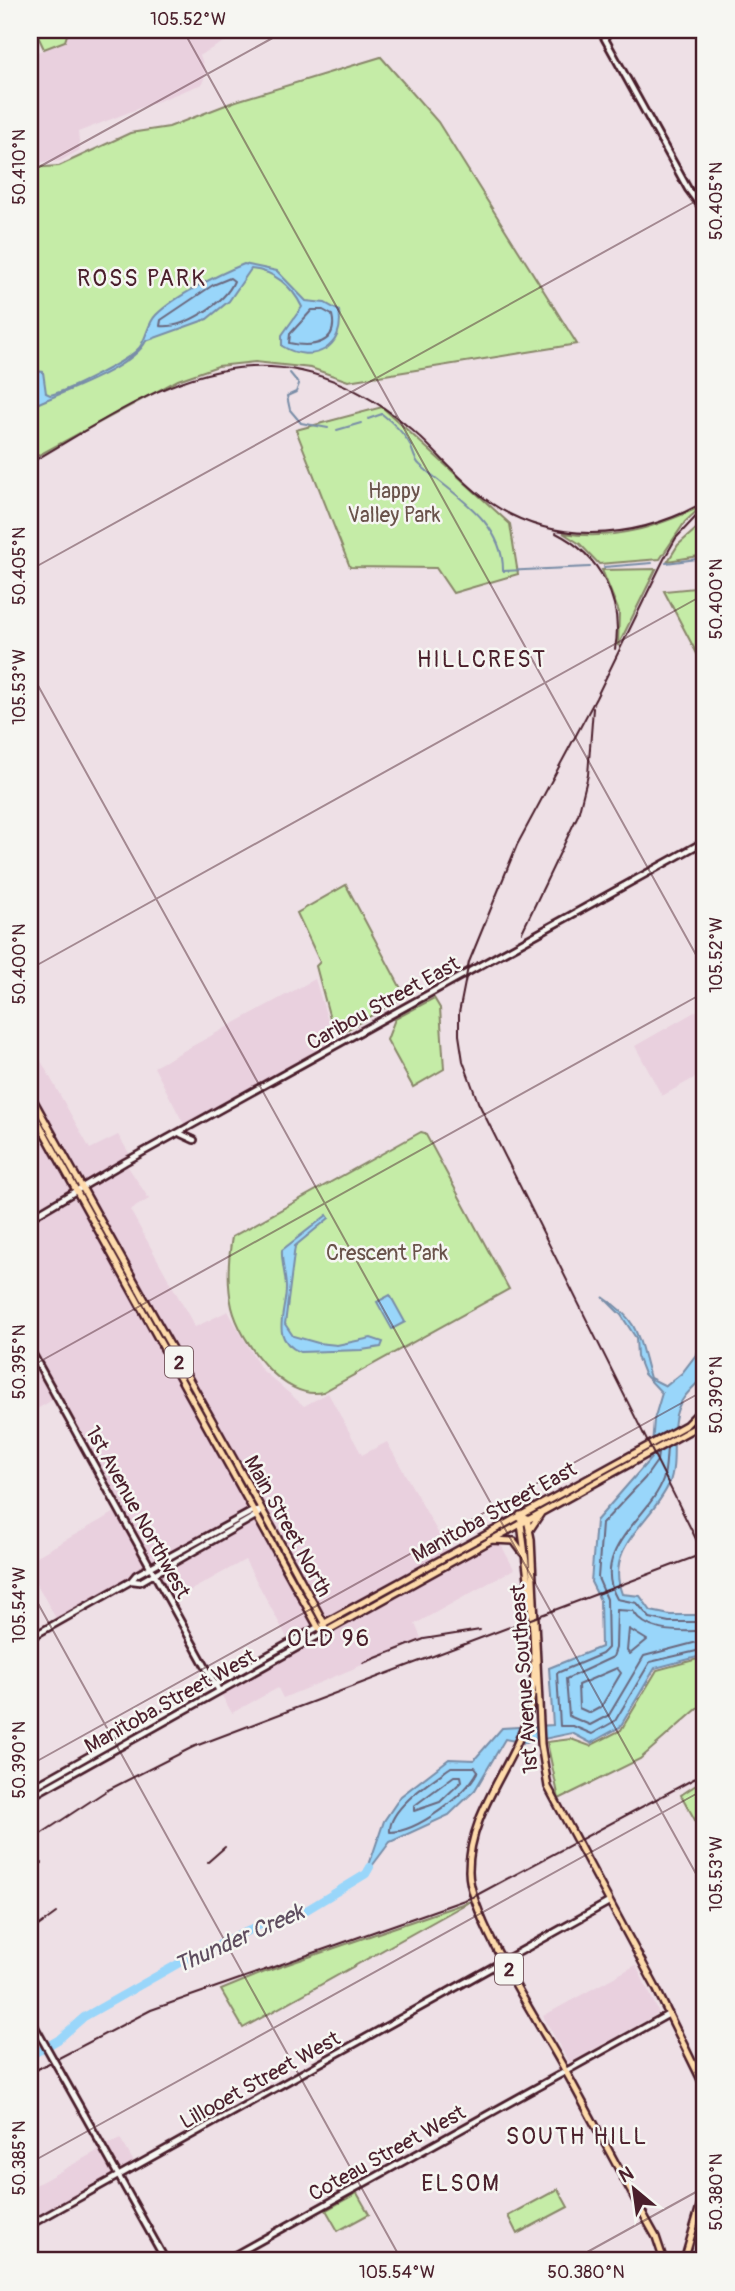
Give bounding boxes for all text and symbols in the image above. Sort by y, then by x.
text: 105.52°W [150,8,226,31]
text: 50.410°N [8,129,31,205]
text: 50.405°N [705,162,728,240]
district label: ROSS PARK [77,264,207,293]
park label: Happy Valley Park [348,478,441,529]
text: 50.405°N [8,527,31,605]
text: 50.400°N [705,558,728,640]
district label: HILLCREST [417,645,547,674]
text: 105.53°W [8,649,31,725]
text: 105.52°W [705,917,728,993]
text: 50.400°N [8,923,31,1005]
street label: Caribou Street East [302,950,465,1057]
park label: Crescent Park [326,1240,448,1267]
text: 50.395°N [8,1324,31,1400]
road number: 2 [165,1346,193,1378]
text: 50.390°N [705,1356,728,1434]
street label: 1st Avenue Northwest [79,1421,197,1604]
street label: Main Street North [238,1451,338,1602]
street label: Manitoba Street East [407,1456,582,1569]
text: 105.54°W [8,1567,31,1643]
street label: 1st Avenue Southeast [504,1583,545,1775]
district label: OLD 96 [287,1624,371,1653]
street label: Manitoba Street West [80,1643,261,1760]
text: 50.390°N [8,1721,31,1799]
text: 105.53°W [705,1836,728,1912]
water label: Thunder Creek [170,1896,311,1980]
road number: 2 [495,1954,523,1984]
street label: Lillooet Street West [175,2025,346,2136]
street label: Coteau Street West [304,2099,471,2208]
text: 50.385°N [8,2121,31,2195]
district label: SOUTH HILL [506,2122,648,2151]
text: 50.380°N [705,2153,728,2231]
north arrow [598,2154,668,2224]
text: N [615,2161,638,2189]
district label: ELSOM [421,2169,501,2198]
text: 105.54°W [359,2261,435,2284]
text: 50.380°N [547,2261,625,2284]

